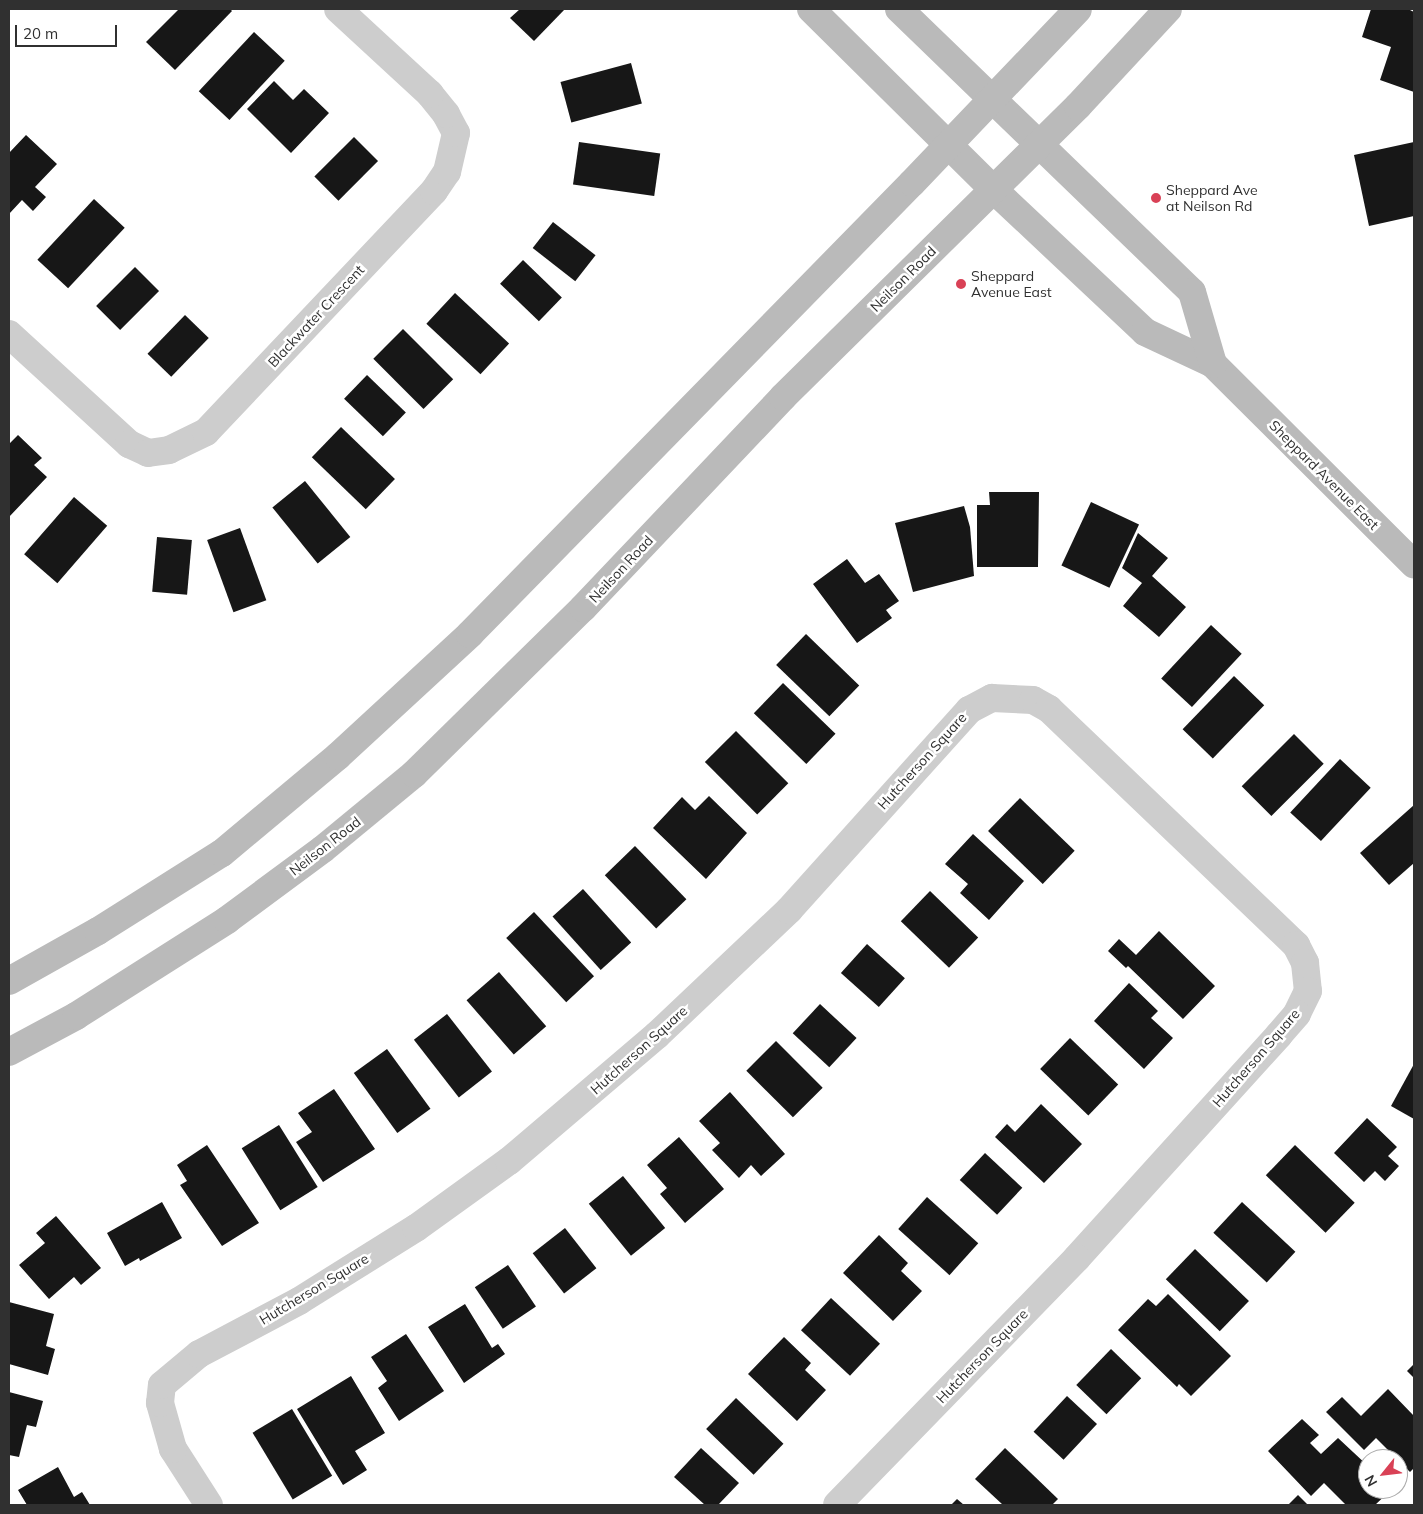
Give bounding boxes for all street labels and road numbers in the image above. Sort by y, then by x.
street label: Neilson Road [867,243,939,315]
street label: Blackwater Crescent [264,261,368,371]
street label: Sheppard Avenue East [1266,417,1382,533]
street label: Neilson Road [586,532,656,606]
street label: Hutcherson Square [874,709,970,813]
street label: Neilson Road [286,813,364,879]
street label: Hutcherson Square [587,1002,691,1098]
street label: Hutcherson Square [1209,1006,1303,1110]
street label: Hutcherson Square [256,1250,372,1328]
street label: Hutcherson Square [933,1305,1031,1407]

